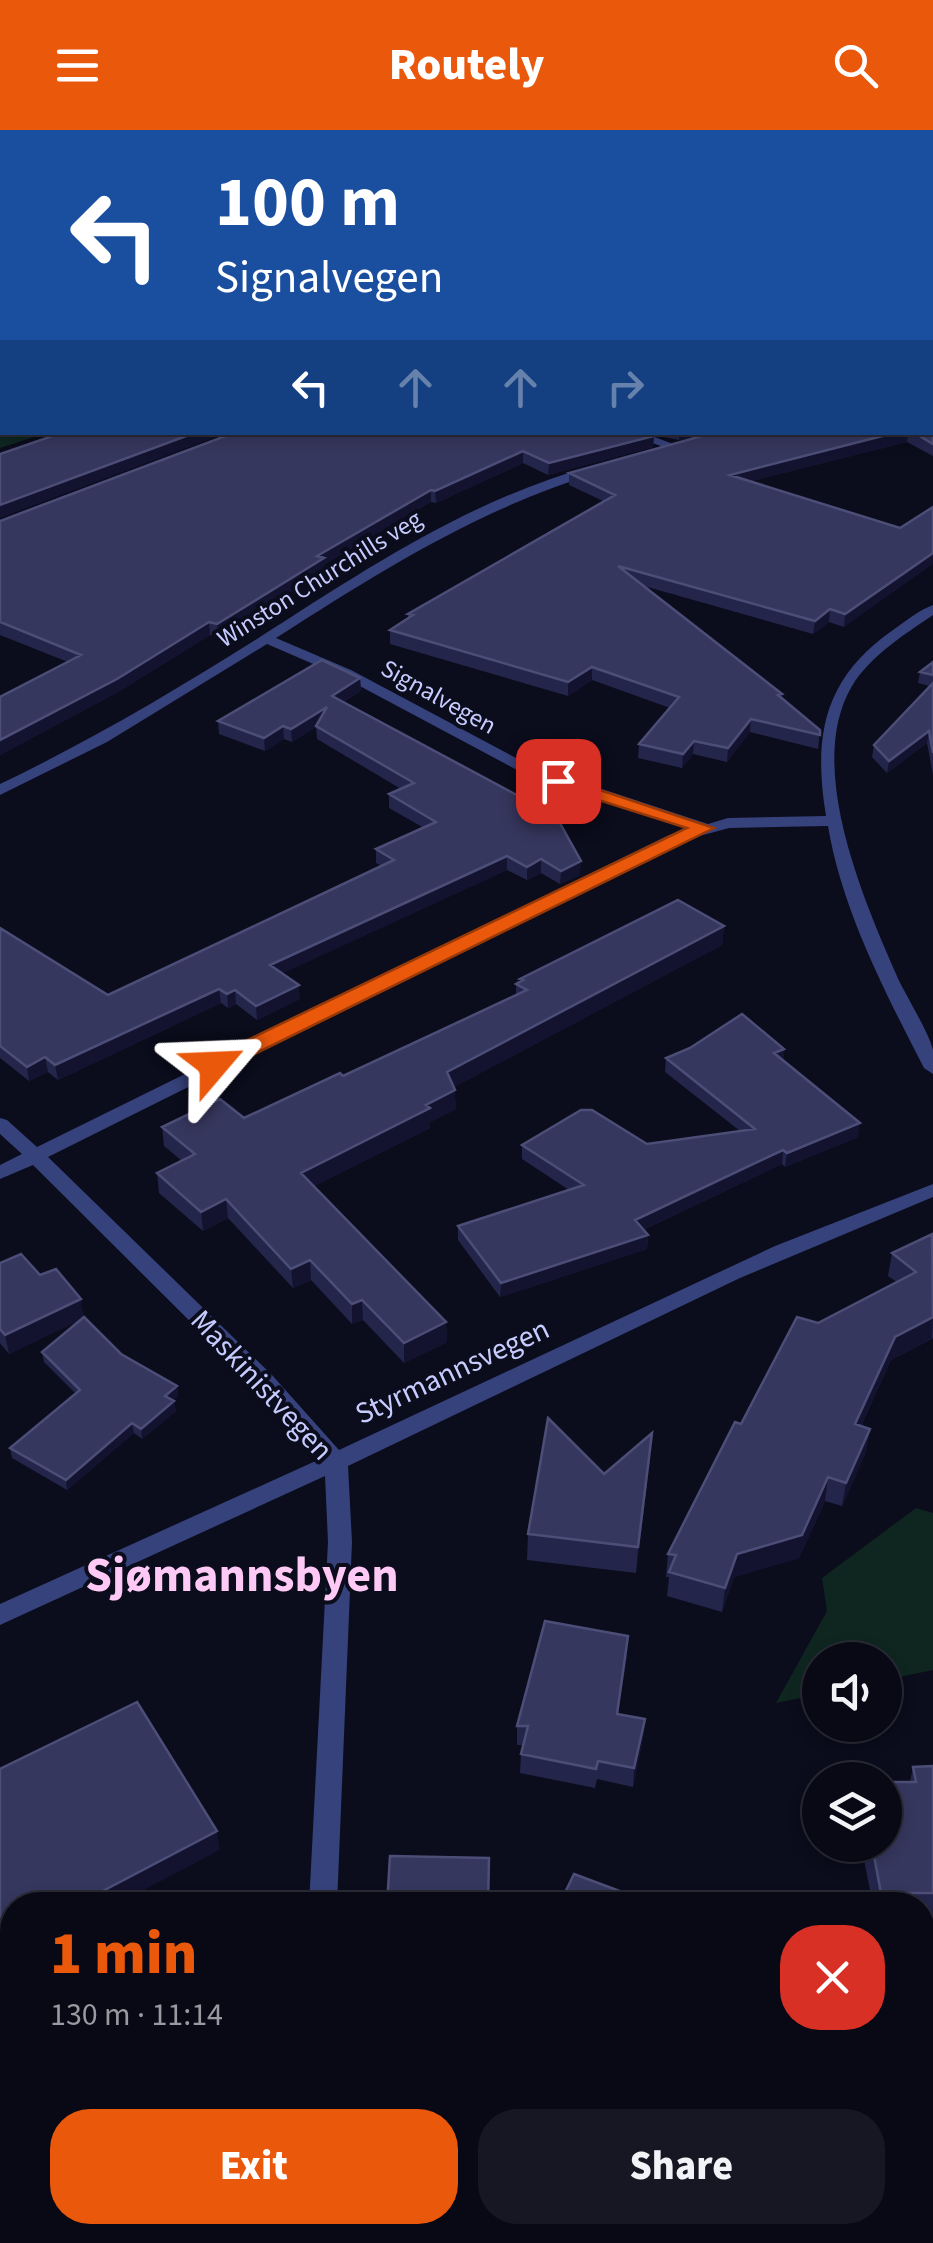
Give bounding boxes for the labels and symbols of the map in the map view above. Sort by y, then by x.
street label: Winston Churchills veg [210,501,429,656]
street label: Signalvegen [374,650,503,743]
pin [516,739,601,824]
position arrow [162,1013,266,1117]
street label: Maskinistvegen [180,1300,343,1470]
street label: Styrmannsvegen [348,1308,556,1435]
district label: Sjømannsbyen [85,1542,399,1610]

